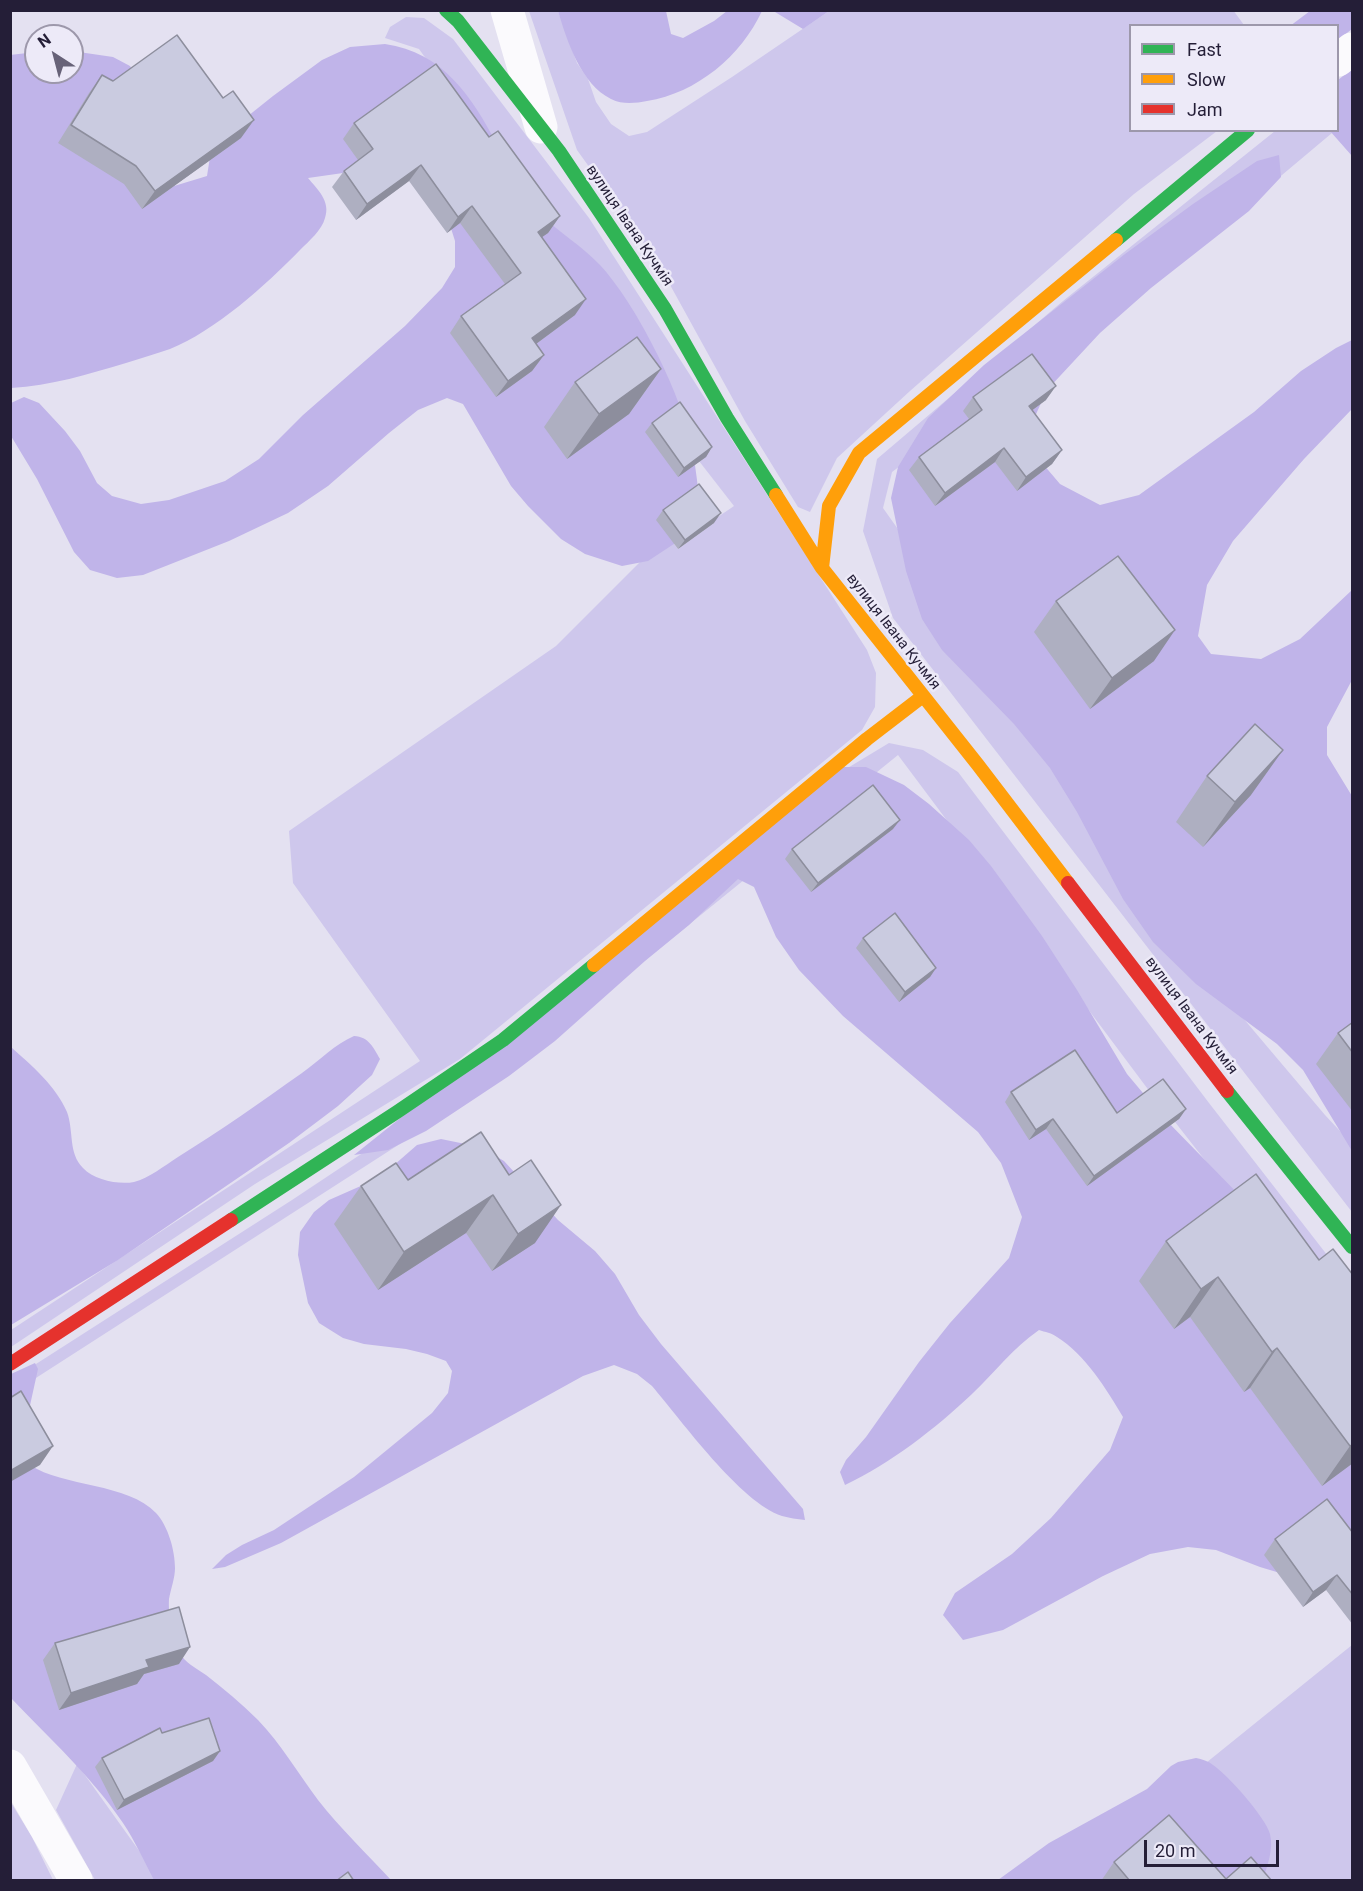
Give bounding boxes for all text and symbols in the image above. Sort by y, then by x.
north arrow [24,24,84,84]
legend [1129,24,1339,132]
text: N [34,30,54,52]
text: Fast [1187,39,1222,60]
text: Slow [1187,69,1226,90]
text: Jam [1187,99,1223,120]
street label: вулиця Івана Кучмія [582,162,676,290]
street label: вулиця Івана Кучмія [842,570,944,694]
street label: вулиця Івана Кучмія [1141,954,1241,1078]
scale bar [1147,1828,1282,1866]
text: 20 m [1155,1840,1195,1861]

